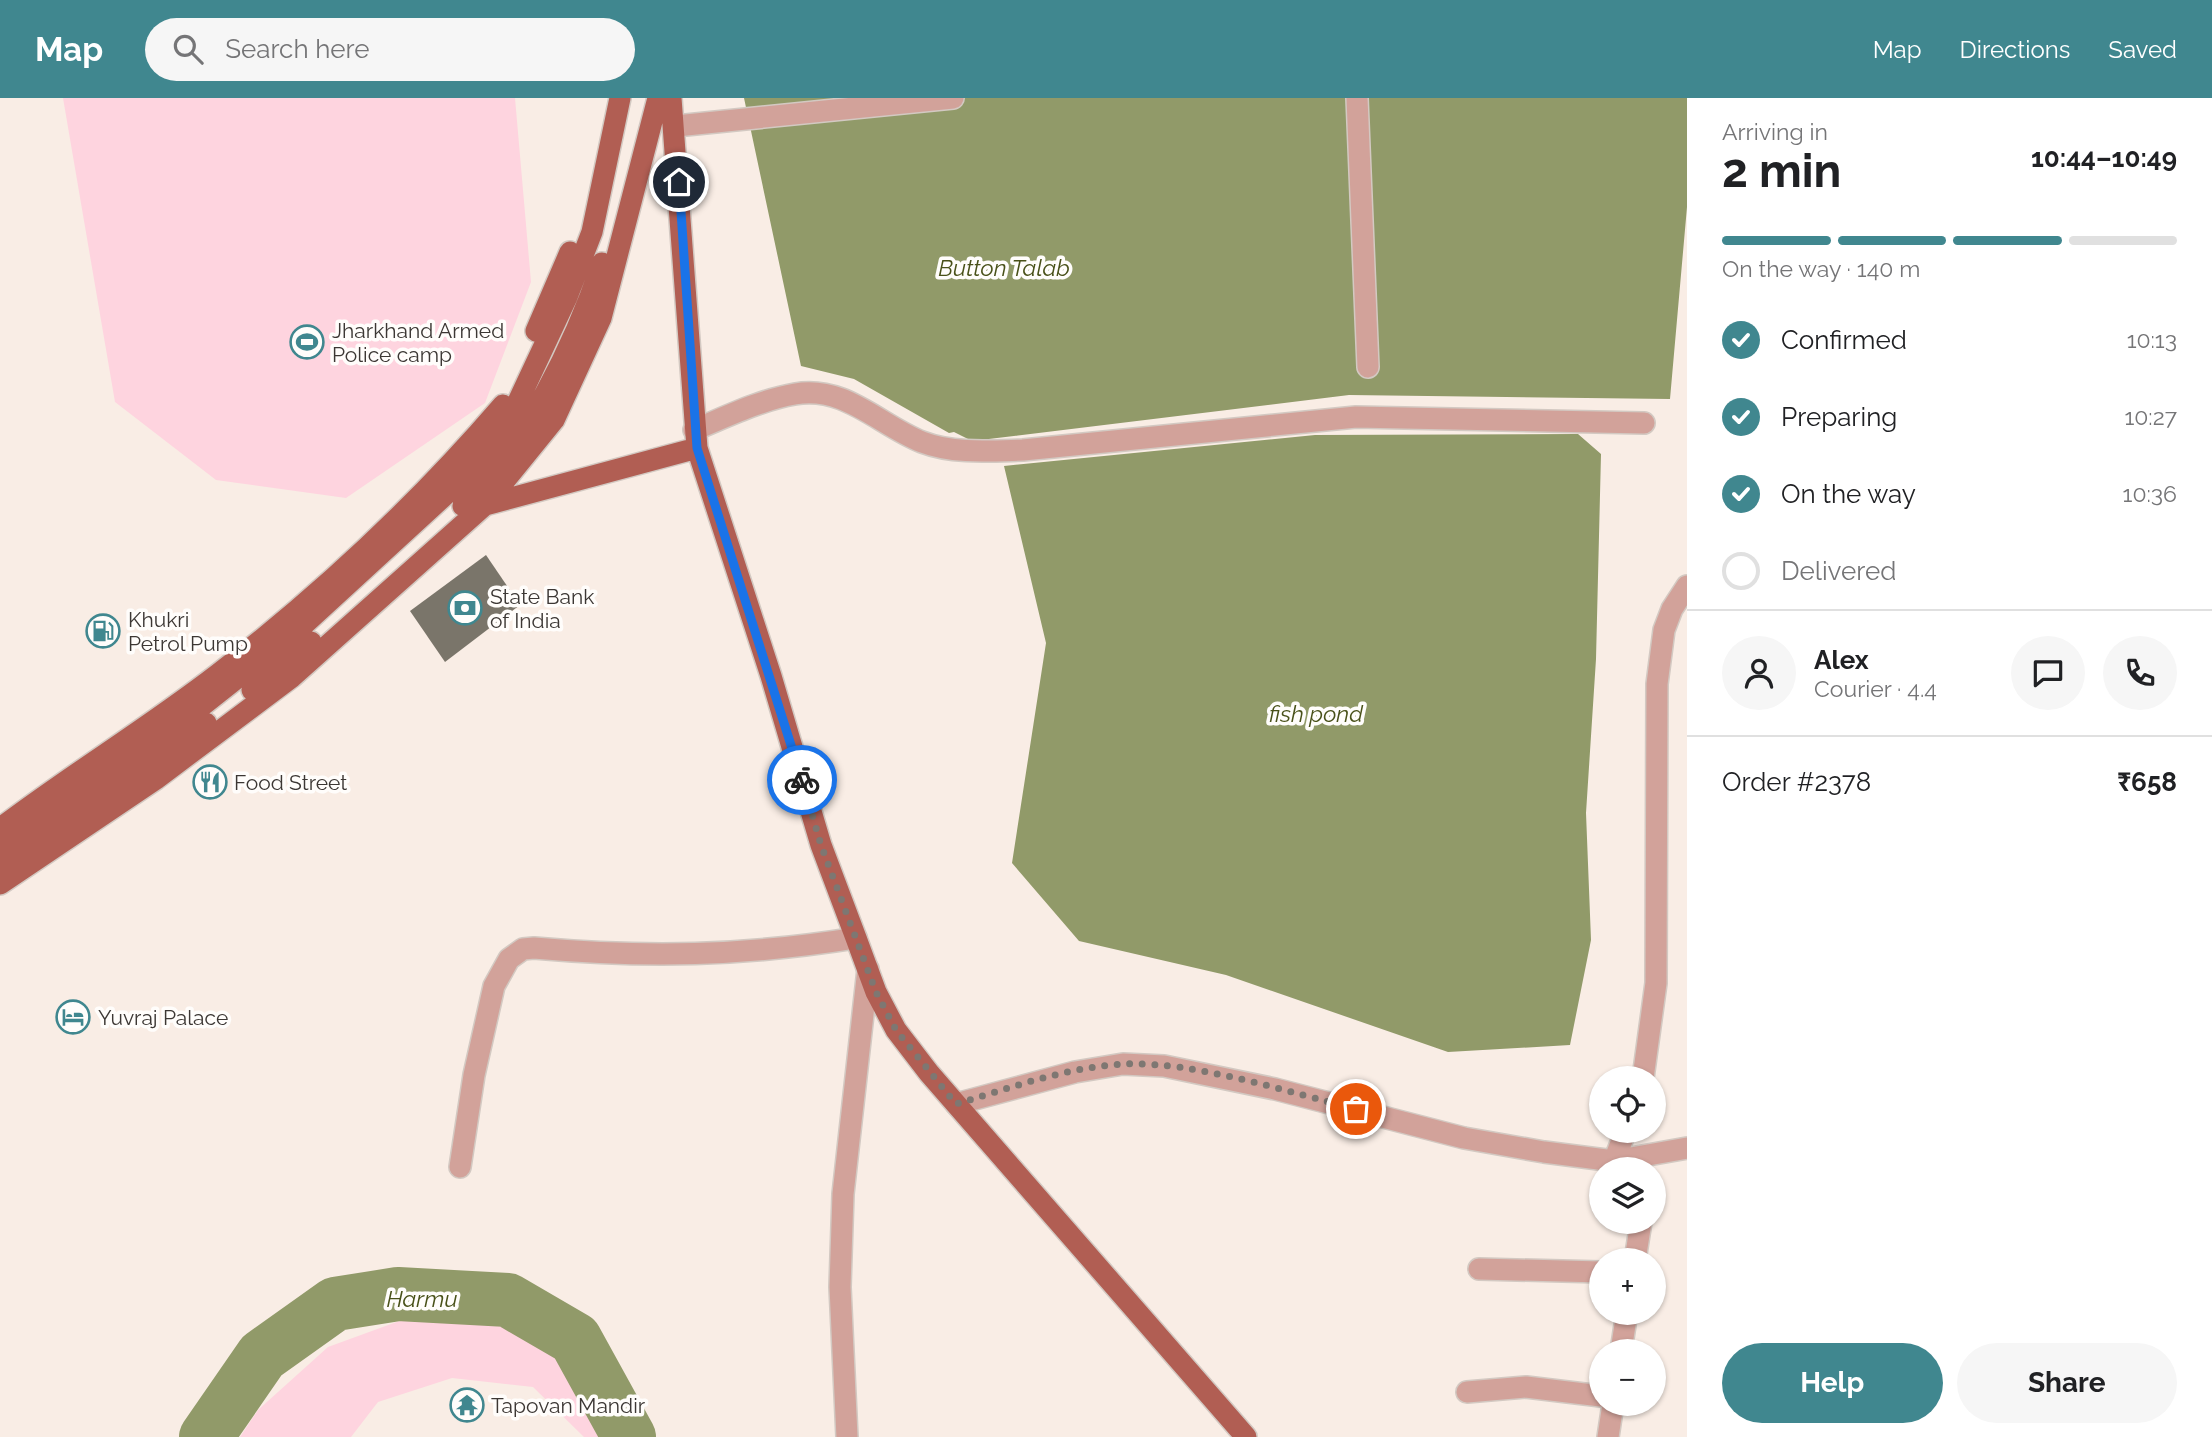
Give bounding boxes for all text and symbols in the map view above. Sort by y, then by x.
search box [145,18,635,81]
text: Map [35,30,103,69]
icon: search [169,30,207,68]
text: Search here [225,34,370,64]
text: Map [1873,35,1922,64]
text: Directions [1960,35,2070,64]
text: Saved [2108,35,2177,64]
text: Arriving in [1722,118,1828,145]
text: 10:44–10:49 [2031,143,2177,173]
text: 2 min [1722,144,1841,198]
pin [649,152,709,212]
icon: home [660,163,698,201]
water label: Button Talab [938,254,1070,281]
text: On the way · 140 m [1722,255,1920,282]
place label: Jharkhand Armed Police camp [332,318,504,367]
icon: check [1722,321,1760,359]
sports icon: Jharkhand Armed Police camp [288,323,326,361]
text: Confirmed [1781,325,1907,355]
text: 10:13 [2127,326,2177,353]
icon: check [1722,398,1760,436]
text: Preparing [1781,402,1897,432]
text: 10:27 [2124,403,2177,430]
icon: check [1722,475,1760,513]
text: On the way [1781,479,1916,509]
text: 10:36 [2123,480,2177,507]
text: Delivered [1781,556,1896,586]
place label: State Bank of India [490,584,594,633]
bank icon: State Bank of India [446,589,484,627]
place label: Khukri Petrol Pump [128,607,248,656]
fuel station icon: Khukri Petrol Pump [84,612,122,650]
button: person [1722,636,1796,710]
button: chat [2011,636,2085,710]
button: phone [2103,636,2177,710]
text: Alex [1814,645,1869,675]
text: Courier · 4.4 [1814,675,1937,702]
water label: fish pond [1269,700,1364,727]
courier [767,745,837,815]
icon: bike [783,761,821,799]
restaurant icon: Food Street [191,763,229,801]
text: Order #2378 [1722,767,1871,797]
text: ₹658 [2117,767,2177,797]
place label: Food Street [234,770,347,795]
hotel icon: Yuvraj Palace [54,998,92,1036]
place label: Yuvraj Palace [98,1005,228,1030]
map controls [1589,1066,1666,1416]
button: locate [1589,1066,1666,1143]
pin [1326,1079,1386,1139]
icon: bag [1337,1090,1375,1128]
button: layers [1589,1157,1666,1234]
button: + [1589,1248,1666,1325]
water label: Harmu [386,1285,458,1312]
button: − [1589,1339,1666,1416]
button: Help [1722,1343,1943,1423]
button: Share [1957,1343,2177,1423]
temple icon: Tapovan Mandir [448,1386,486,1424]
place label: Tapovan Mandir [491,1393,646,1418]

